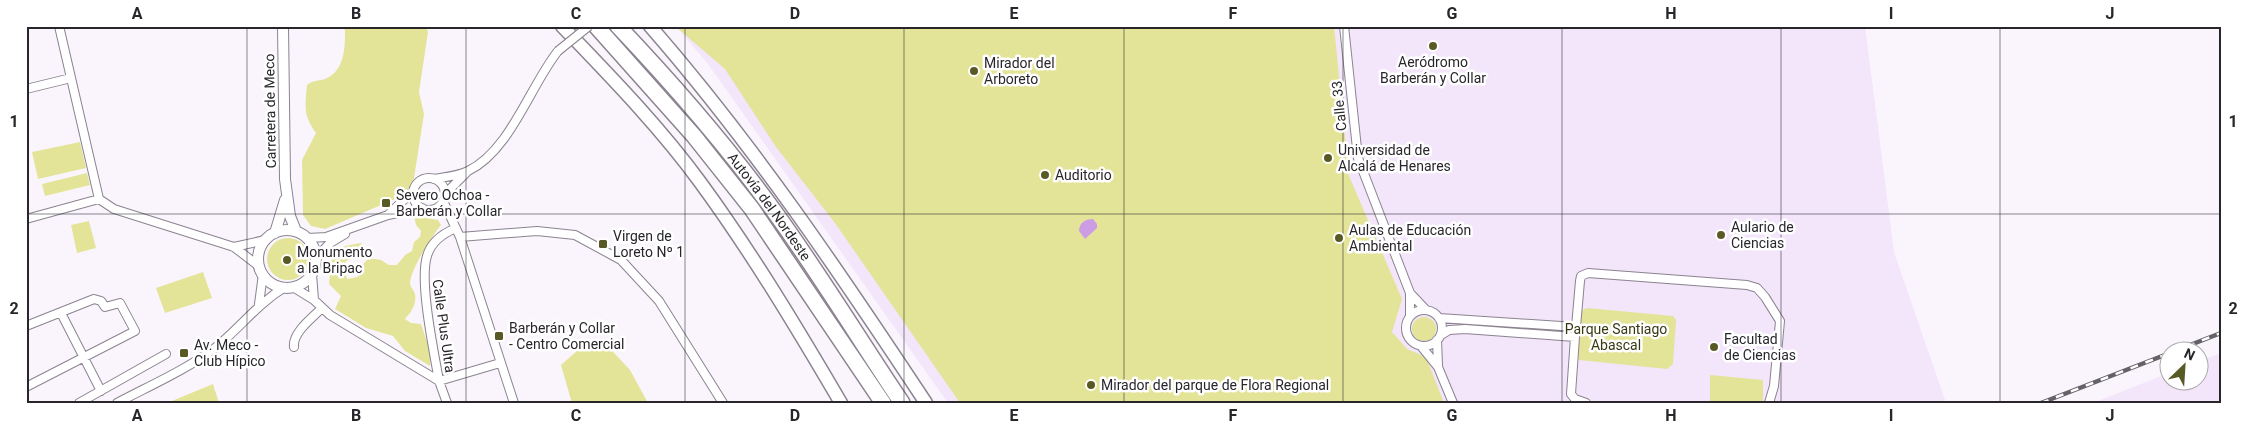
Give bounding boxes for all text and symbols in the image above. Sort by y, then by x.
text: A [132,4,143,23]
text: B [351,4,361,23]
text: C [571,4,581,23]
text: D [790,4,800,23]
text: E [1010,4,1019,23]
text: F [1229,4,1238,23]
text: G [1447,4,1458,23]
text: H [1665,4,1677,23]
text: I [1889,4,1893,23]
text: J [2106,4,2114,23]
marker: Aeródromo Barberán y Collar [1427,40,1439,52]
street label: Carretera de Meco [261,53,279,169]
place label: Aeródromo Barberán y Collar [1380,54,1486,86]
place label: Mirador del Arboreto [984,55,1055,87]
marker: Mirador del Arboreto [968,65,980,77]
street label: Calle 33 [1328,80,1350,132]
text: 1 [9,112,19,131]
text: 1 [2228,112,2238,131]
place label: Universidad de Alcalá de Henares [1338,142,1451,174]
street label: Autovía del Nordeste [725,149,814,264]
marker: Universidad de Alcalá de Henares [1322,152,1334,164]
place label: Auditorio [1055,167,1112,183]
marker: Auditorio [1039,169,1051,181]
place label: Severo Ochoa - Barberán y Collar [396,187,502,219]
marker: Severo Ochoa - Barberán y Collar [380,197,392,209]
place label: Aulario de Ciencias [1731,219,1794,251]
place label: Aulas de Educación Ambiental [1349,222,1471,254]
place label: Virgen de Loreto Nº 1 [613,228,684,260]
marker: Aulario de Ciencias [1715,229,1727,241]
marker: Aulas de Educación Ambiental [1333,232,1345,244]
marker: Virgen de Loreto Nº 1 [597,238,609,250]
place label: Monumento a la Bripac [297,244,373,276]
marker: Monumento a la Bripac [281,254,293,266]
street label: Calle Plus Ultra [430,278,458,374]
text: 2 [9,299,19,318]
text: 2 [2228,299,2238,318]
place label: Barberán y Collar - Centro Comercial [509,320,624,352]
park label: Parque Santiago Abascal [1565,321,1667,353]
marker: Barberán y Collar - Centro Comercial [493,330,505,342]
place label: Facultad de Ciencias [1724,331,1796,363]
place label: Av. Meco - Club Hípico [194,337,266,369]
marker: Facultad de Ciencias [1708,341,1720,353]
north arrow [2160,342,2210,392]
text: N [2182,345,2197,364]
marker: Av. Meco - Club Hípico [178,347,190,359]
place label: Mirador del parque de Flora Regional [1101,377,1329,393]
marker: Mirador del parque de Flora Regional [1085,379,1097,391]
text: A [132,406,143,425]
text: B [351,406,361,425]
text: C [571,406,581,425]
text: D [790,406,800,425]
text: E [1010,406,1019,425]
text: F [1229,406,1238,425]
text: G [1447,406,1458,425]
text: H [1665,406,1677,425]
text: I [1889,406,1893,425]
text: J [2106,406,2114,425]

